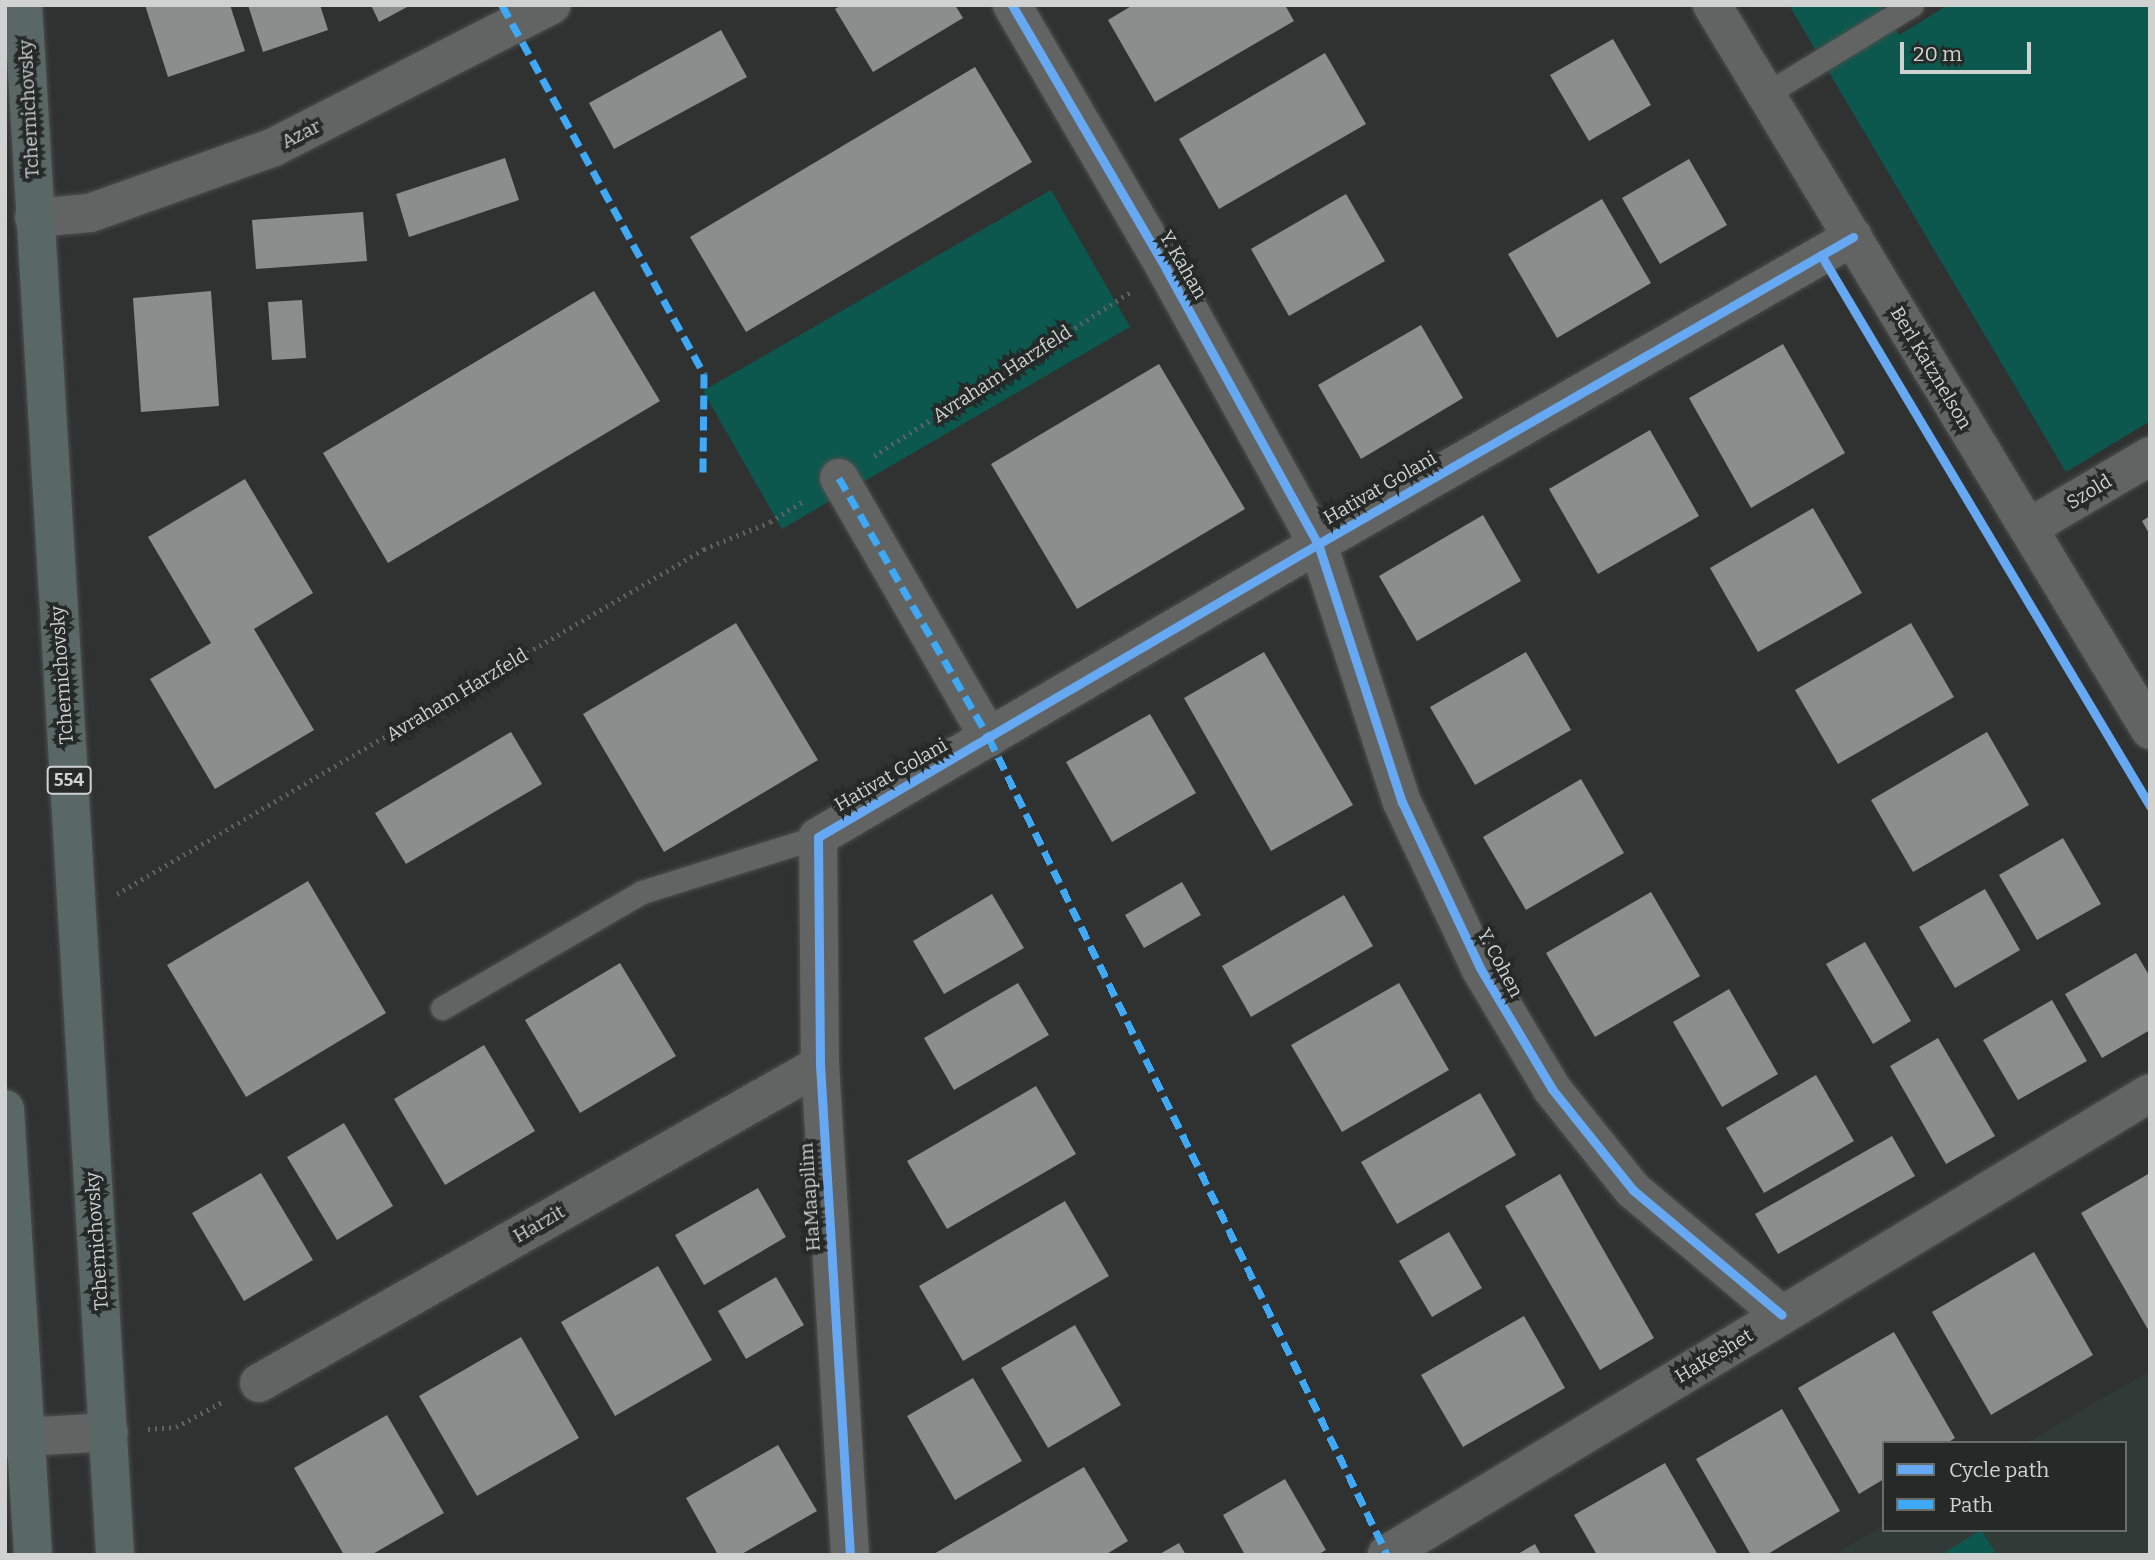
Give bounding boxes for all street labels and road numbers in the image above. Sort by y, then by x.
street label: Tchernichovsky [14,39,44,179]
street label: Azar [278,115,324,153]
street label: Y. Kahan [1154,227,1212,303]
street label: Berl Katznelson [1886,303,1976,433]
street label: Avraham Harzfeld [928,321,1076,427]
street label: Hativat Golani [1320,447,1440,529]
street label: Szold [2062,470,2116,514]
street label: Tchernichovsky [46,605,78,745]
street label: Avraham Harzfeld [382,644,532,746]
street label: Hativat Golani [831,734,951,816]
road number: 554 [46,766,92,794]
street label: Y. Cohen [1472,925,1528,1001]
street label: HaMaapilim [795,1142,825,1252]
street label: Tchernichovsky [81,1171,113,1311]
street label: Harzit [509,1200,569,1248]
street label: HaKeshet [1671,1324,1757,1388]

